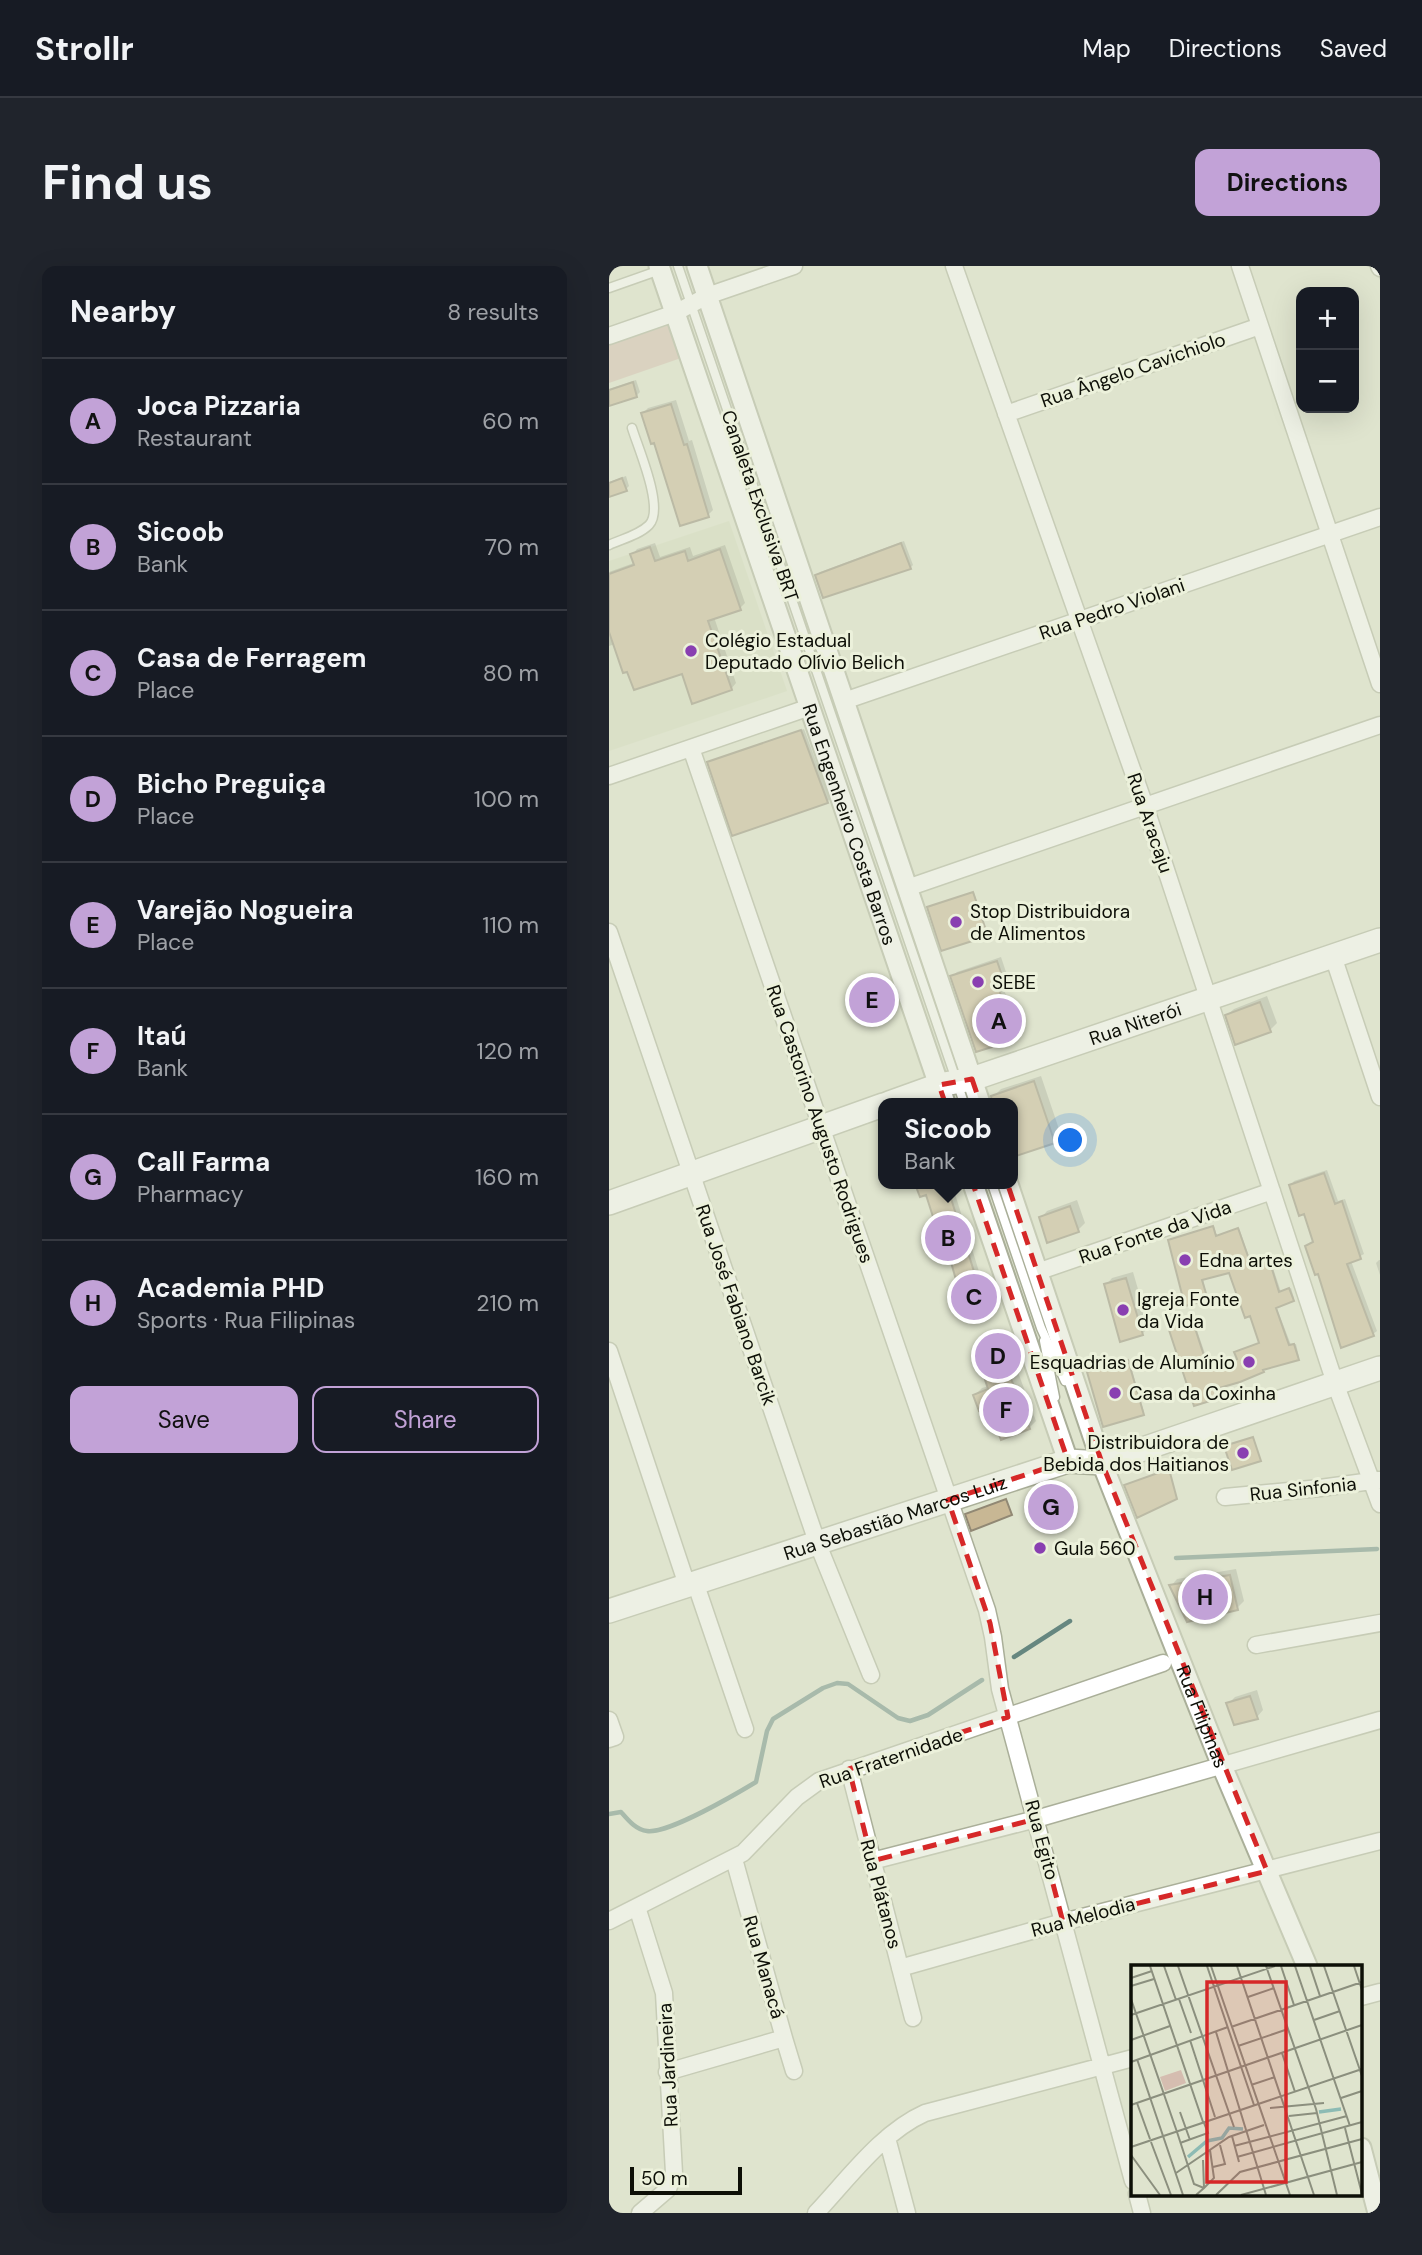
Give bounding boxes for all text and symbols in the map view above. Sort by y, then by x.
text: Strollr [35,27,134,70]
text: Map [1083,33,1131,64]
text: Directions [1169,33,1282,64]
text: Saved [1320,33,1387,64]
button: Directions [1195,149,1380,216]
text: Find us [42,150,213,214]
map controls [1296,287,1359,413]
button: + [1296,287,1359,350]
text: Nearby [70,292,176,331]
text: 8 results [447,297,539,327]
street label: Rua Ângelo Cavichiolo [1037,327,1229,413]
button: − [1296,350,1359,413]
text: Joca Pizzaria [137,389,301,423]
text: A [85,406,101,436]
text: 60 m [482,406,539,436]
street label: Canaleta Exclusiva BRT [715,407,805,605]
text: Restaurant [137,423,252,453]
text: Sicoob [137,515,224,549]
text: B [86,532,100,562]
text: 70 m [485,532,539,562]
text: Bank [137,549,188,579]
street label: Rua Pedro Violani [1036,572,1188,646]
place label: Colégio Estadual Deputado Olívio Belich [705,628,905,675]
text: Casa de Ferragem [137,641,366,675]
marker: Colégio Estadual Deputado Olívio Belich [683,643,699,659]
text: C [85,658,101,688]
text: 80 m [483,658,539,688]
text: Place [137,675,194,705]
street label: Rua Engenheiro Costa Barros [797,700,903,948]
text: Bicho Preguiça [137,767,326,801]
street label: Rua Aracaju [1121,770,1179,876]
text: D [85,784,101,814]
text: 100 m [474,784,539,814]
text: Place [137,801,194,831]
text: Varejão Nogueira [137,893,353,927]
place label: Stop Distribuidora de Alimentos [970,899,1130,946]
text: E [86,910,100,940]
text: 110 m [482,910,539,940]
marker: Stop Distribuidora de Alimentos [948,914,964,930]
text: Place [137,927,194,957]
place label: SEBE [992,970,1036,995]
pin: E [849,974,895,1026]
marker: SEBE [970,974,986,990]
street label: Rua Castorino Augusto Rodrigues [761,982,879,1266]
pin: A [976,995,1022,1047]
street label: Rua Niterói [1086,996,1184,1051]
text: Itaú [137,1019,187,1053]
text: F [87,1036,99,1066]
text: 120 m [476,1036,539,1066]
text: Bank [137,1053,188,1083]
popup [878,1098,1018,1189]
text: Sicoob [904,1112,992,1146]
your location [1053,1123,1087,1157]
text: Call Farma [137,1145,270,1179]
text: Bank [904,1146,956,1176]
text: G [84,1162,102,1192]
text: 160 m [475,1162,539,1192]
text: Pharmacy [137,1179,244,1209]
street label: Rua Fonte da Vida [1076,1194,1234,1270]
street label: Rua José Fabiano Barcik [690,1201,782,1409]
pin: B [925,1212,971,1264]
place label: Edna artes [1199,1248,1293,1273]
marker: Edna artes [1177,1252,1193,1268]
text: Academia PHD [137,1271,324,1305]
pin: C [951,1271,997,1323]
place label: Igreja Fonte da Vida [1137,1287,1239,1334]
text: H [85,1288,101,1318]
text: 210 m [476,1288,539,1318]
marker: Igreja Fonte da Vida [1115,1302,1131,1318]
text: Sports · Rua Filipinas [137,1305,355,1335]
pin: D [975,1330,1021,1382]
place label: Esquadrias de Alumínio [1030,1350,1235,1375]
marker: Esquadrias de Alumínio [1241,1354,1257,1370]
place label: Casa da Coxinha [1129,1381,1276,1406]
pin: F [983,1384,1029,1436]
marker: Casa da Coxinha [1107,1385,1123,1401]
button: Save [70,1386,298,1453]
button: Share [312,1386,539,1453]
place label: Distribuidora de Bebida dos Haitianos [1043,1430,1229,1477]
marker: Distribuidora de Bebida dos Haitianos [1235,1445,1251,1461]
street label: Rua Sebastião Marcos Luiz [780,1469,1010,1566]
street label: Rua Sinfonia [1248,1471,1358,1507]
pin: G [1028,1481,1074,1533]
place label: Gula 560 [1054,1536,1135,1561]
marker: Gula 560 [1032,1540,1048,1556]
pin: H [1182,1571,1228,1623]
street label: Rua Filipinas [1171,1661,1234,1771]
street label: Rua Fraternidade [816,1722,966,1794]
street label: Rua Egito [1019,1797,1065,1883]
street label: Rua Plátanos [854,1836,908,1952]
street label: Rua Melodia [1028,1891,1138,1943]
street label: Rua Manacá [737,1912,791,2022]
inset map [1131,1965,1363,2196]
street label: Rua Jardineira [652,2002,684,2128]
scale bar [630,2164,742,2196]
text: 50 m [641,2166,688,2191]

